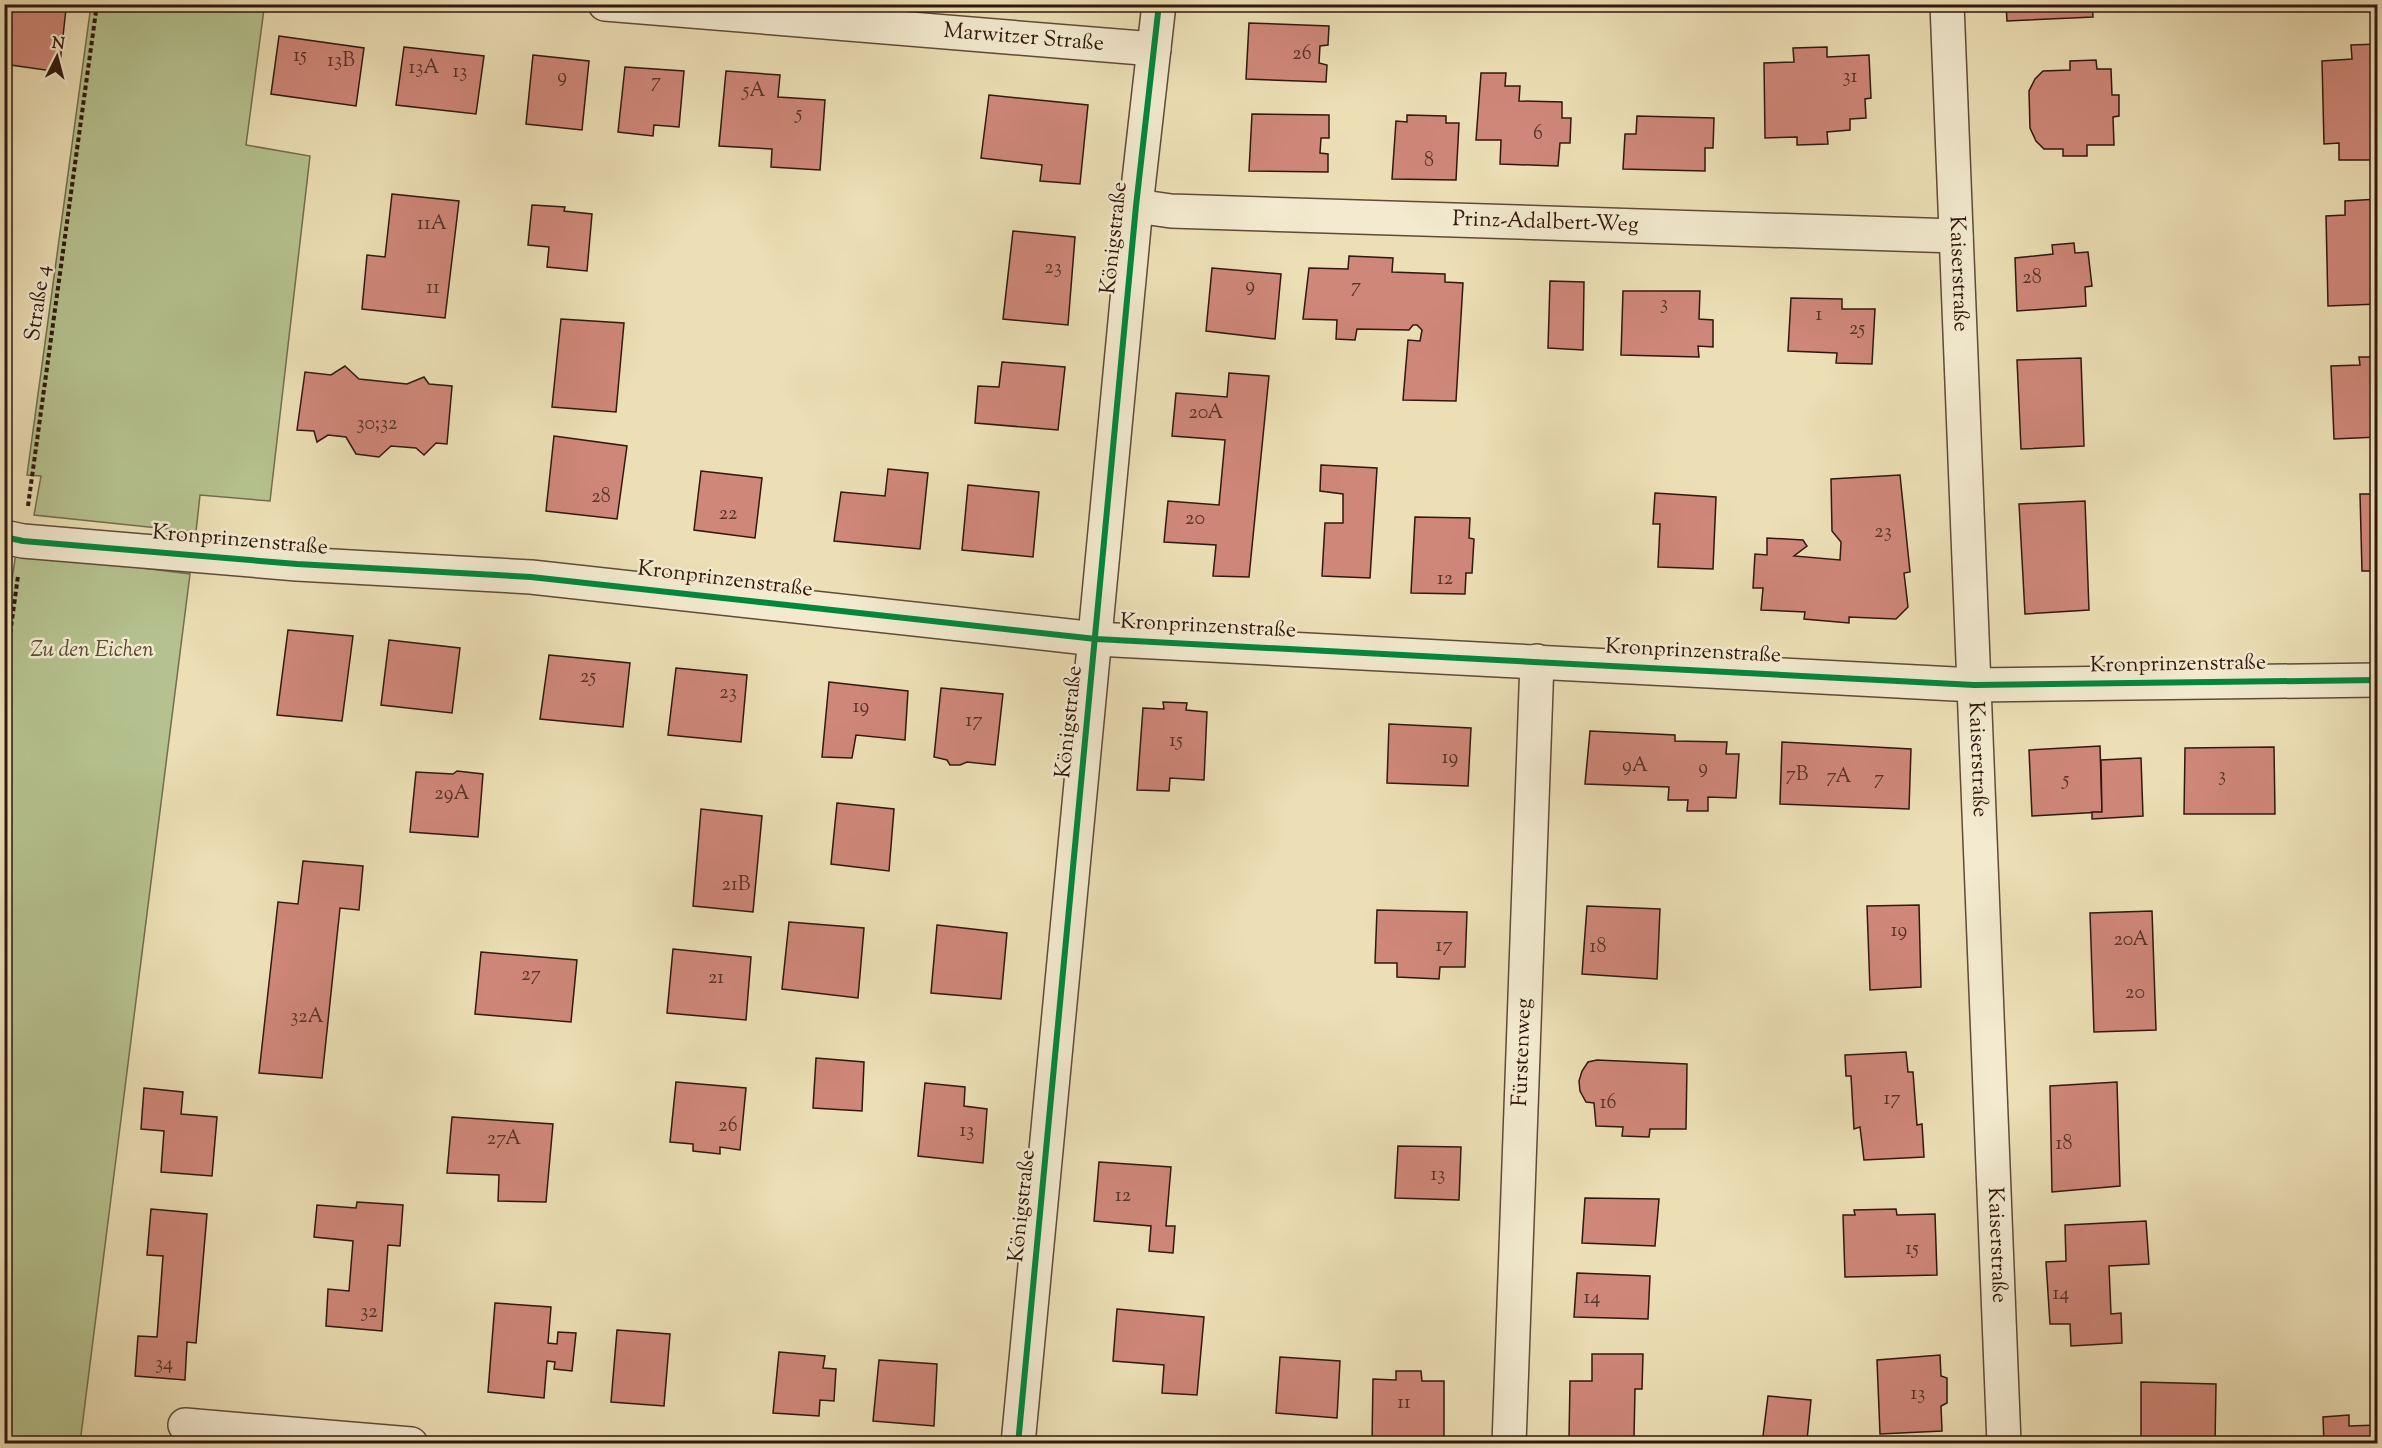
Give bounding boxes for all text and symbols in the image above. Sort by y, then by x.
street label: Marwitzer Straße [942,16,1105,61]
north arrow [27,27,87,87]
text: N [51,32,66,57]
house number: 26 [1292,40,1312,69]
house number: 15 [293,42,307,71]
house number: 13B [327,47,355,76]
house number: 13A [408,54,440,83]
house number: 13 [453,58,467,87]
house number: 9 [557,63,567,92]
house number: 31 [1843,63,1858,92]
house number: 7 [651,68,661,97]
house number: 5A [741,77,766,106]
house number: 5 [795,100,803,129]
house number: 6 [1533,120,1543,149]
house number: 8 [1424,147,1434,176]
street label: Königstraße [1093,180,1137,296]
street label: Prinz-Adalbert-Weg [1452,204,1639,242]
house number: 11A [417,210,447,239]
street label: Kaiserstraße [1939,215,1976,332]
house number: 23 [1044,254,1062,283]
street label: Straße 4 [18,263,60,343]
house number: 28 [2022,264,2042,293]
house number: 9 [1245,272,1255,301]
house number: 7 [1351,273,1361,302]
house number: 11 [426,274,440,303]
house number: 3 [1660,290,1668,319]
house number: 1 [1816,301,1823,330]
house number: 25 [1849,315,1865,344]
house number: 20A [1188,399,1224,428]
house number: 30;32 [357,410,397,439]
house number: 28 [591,483,611,512]
house number: 22 [719,500,737,529]
house number: 20 [1185,505,1205,534]
street label: Kronprinzenstraße [151,517,329,565]
house number: 23 [1874,518,1892,547]
street label: Kronprinzenstraße [636,553,814,607]
house number: 12 [1437,565,1453,594]
street label: Kronprinzenstraße [1119,606,1297,648]
street label: Kronprinzenstraße [1604,631,1782,673]
park label: Zu den Eichen [30,635,154,667]
street label: Kronprinzenstraße [2090,647,2266,683]
house number: 25 [580,663,596,692]
street label: Königstraße [1048,664,1092,780]
house number: 23 [719,679,737,708]
house number: 19 [853,693,869,722]
street label: Kaiserstraße [1959,701,1995,818]
house number: 17 [966,707,982,736]
house number: 15 [1169,727,1183,756]
house number: 19 [1442,744,1458,773]
house number: 9A [1622,752,1648,781]
house number: 9 [1698,754,1708,783]
house number: 7B [1786,761,1809,790]
house number: 3 [2218,762,2226,791]
house number: 7A [1827,763,1851,792]
house number: 7 [1874,765,1884,794]
house number: 5 [2062,766,2070,795]
house number: 29A [434,780,470,809]
house number: 21B [722,871,751,900]
house number: 19 [1891,917,1907,946]
house number: 20A [2113,926,2149,955]
house number: 17 [1436,932,1452,961]
house number: 18 [1590,933,1606,962]
house number: 27 [521,961,541,990]
house number: 21 [708,964,724,993]
house number: 20 [2125,979,2145,1008]
street label: Fürstenweg [1505,997,1541,1107]
house number: 32A [290,1003,324,1032]
house number: 17 [1884,1085,1900,1114]
house number: 16 [1600,1089,1616,1118]
house number: 26 [718,1112,738,1141]
house number: 13 [960,1117,974,1146]
house number: 27A [487,1125,521,1154]
house number: 18 [2056,1130,2072,1159]
street label: Königstraße [1001,1148,1045,1264]
house number: 13 [1431,1161,1445,1190]
house number: 12 [1115,1182,1131,1211]
street label: Kaiserstraße [1978,1186,2014,1304]
house number: 15 [1905,1235,1919,1264]
house number: 14 [2053,1280,2069,1309]
house number: 14 [1584,1284,1600,1313]
house number: 32 [360,1298,378,1327]
house number: 34 [155,1350,173,1379]
house number: 13 [1911,1380,1925,1409]
house number: 11 [1397,1389,1411,1418]

